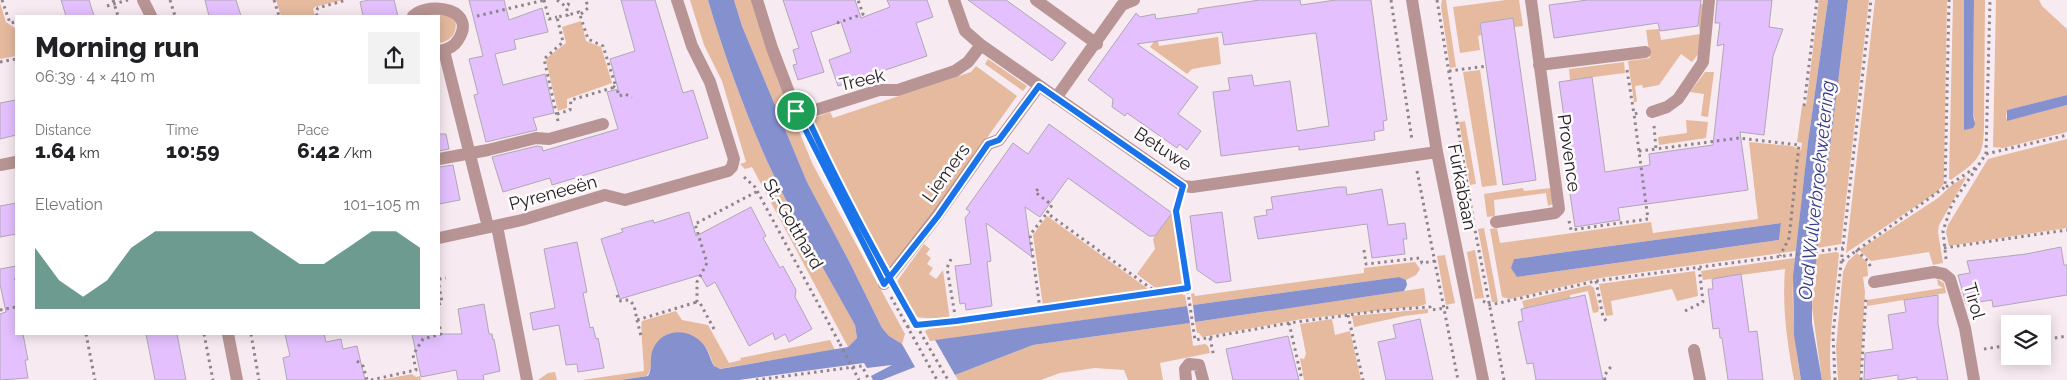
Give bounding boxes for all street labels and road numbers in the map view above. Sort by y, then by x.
street label: Treek [837,64,887,95]
street label: Provence [1554,113,1585,194]
street label: Betuwe [1131,122,1196,175]
street label: Liemers [917,139,974,206]
street label: Furkabaan [1444,142,1481,232]
street label: Pyreneeën [507,171,599,214]
street label: St.-Gotthard [759,175,828,273]
street label: Tirol [1959,280,1990,321]

